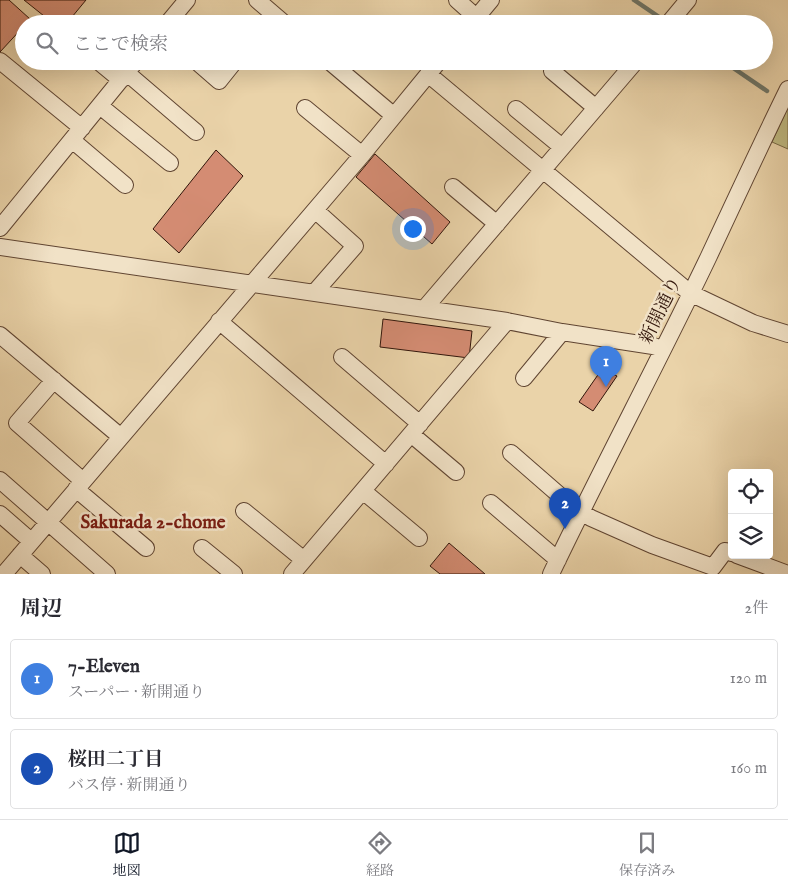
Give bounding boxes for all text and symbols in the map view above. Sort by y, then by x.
search box [15,15,773,70]
icon: search [33,29,61,57]
text: ここで検索 [73,33,168,57]
your location [400,216,426,242]
street label: 新開通り [635,273,687,348]
pin: 1 [590,346,622,387]
map controls [728,469,773,559]
button: locate [728,469,773,514]
pin: 2 [549,488,581,529]
district label: Sakurada 2-chome [80,511,226,535]
button: layers [728,514,773,559]
text: 周辺 [20,596,62,623]
text: 2件 [744,599,768,619]
text: 7-Eleven [68,655,140,679]
text: 1 [34,669,40,689]
text: 120 m [730,669,767,689]
text: スーパー · 新開通り [68,683,205,703]
text: 桜田二丁目 [68,748,163,772]
text: 2 [33,759,41,779]
text: 160 m [731,759,767,779]
text: バス停 · 新開通り [68,776,191,796]
tab: 地図 [113,829,141,880]
tab: 経路 [366,829,394,880]
tab: 保存済み [619,829,675,880]

